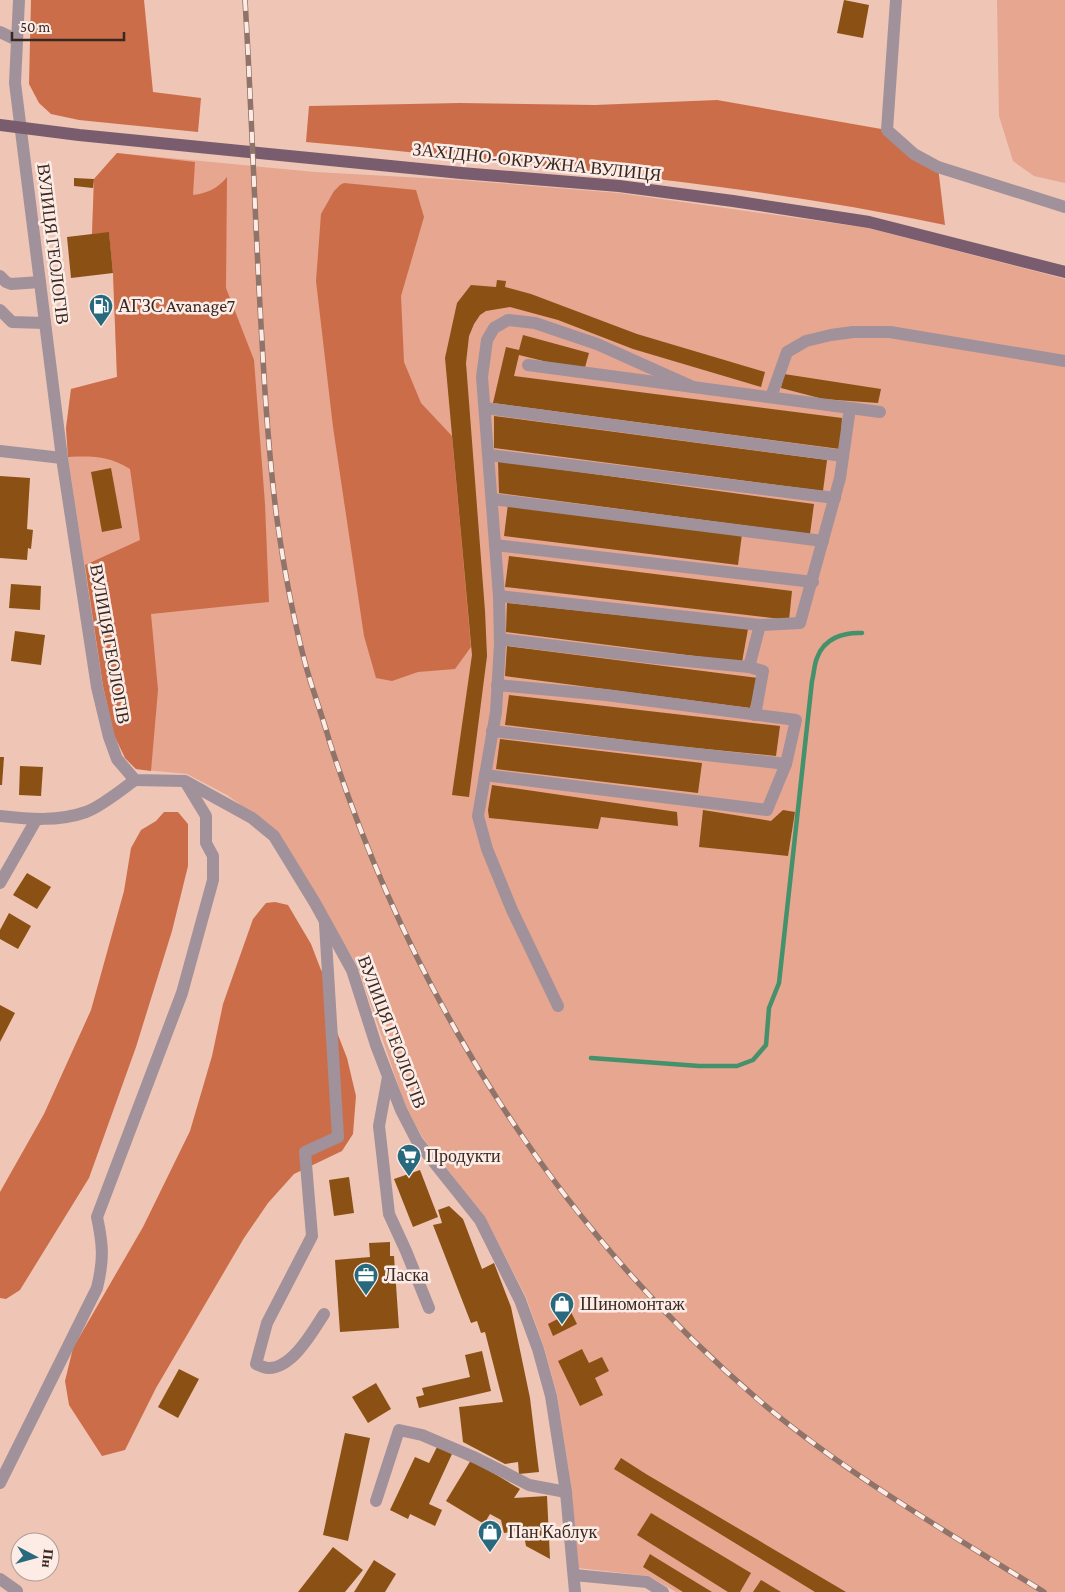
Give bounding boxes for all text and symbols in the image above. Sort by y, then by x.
scale bar [12,10,125,42]
text: 50 m [20,19,50,35]
street label: ЗАХІДНО-ОКРУЖНА ВУЛИЦЯ [412,139,662,185]
street label: ВУЛИЦЯ ГЕОЛОГІВ [33,162,73,326]
fuel station icon: АГЗС Avanage7 [88,293,114,327]
place label: АГЗС Avanage7 [118,296,235,316]
street label: ВУЛИЦЯ ГЕОЛОГІВ [86,563,134,725]
street label: ВУЛИЦЯ ГЕОЛОГІВ [354,953,430,1111]
supermarket icon: Продукти [396,1143,422,1177]
place label: Продукти [426,1146,501,1166]
office icon: Ласка [353,1262,379,1296]
place label: Ласка [384,1265,429,1285]
shop icon: Шиномонтаж [549,1291,575,1325]
place label: Шиномонтаж [580,1294,685,1314]
shop icon: Пан Каблук [477,1519,503,1553]
place label: Пан Каблук [508,1522,597,1542]
north arrow [10,1532,60,1582]
text: Пн [39,1548,57,1569]

